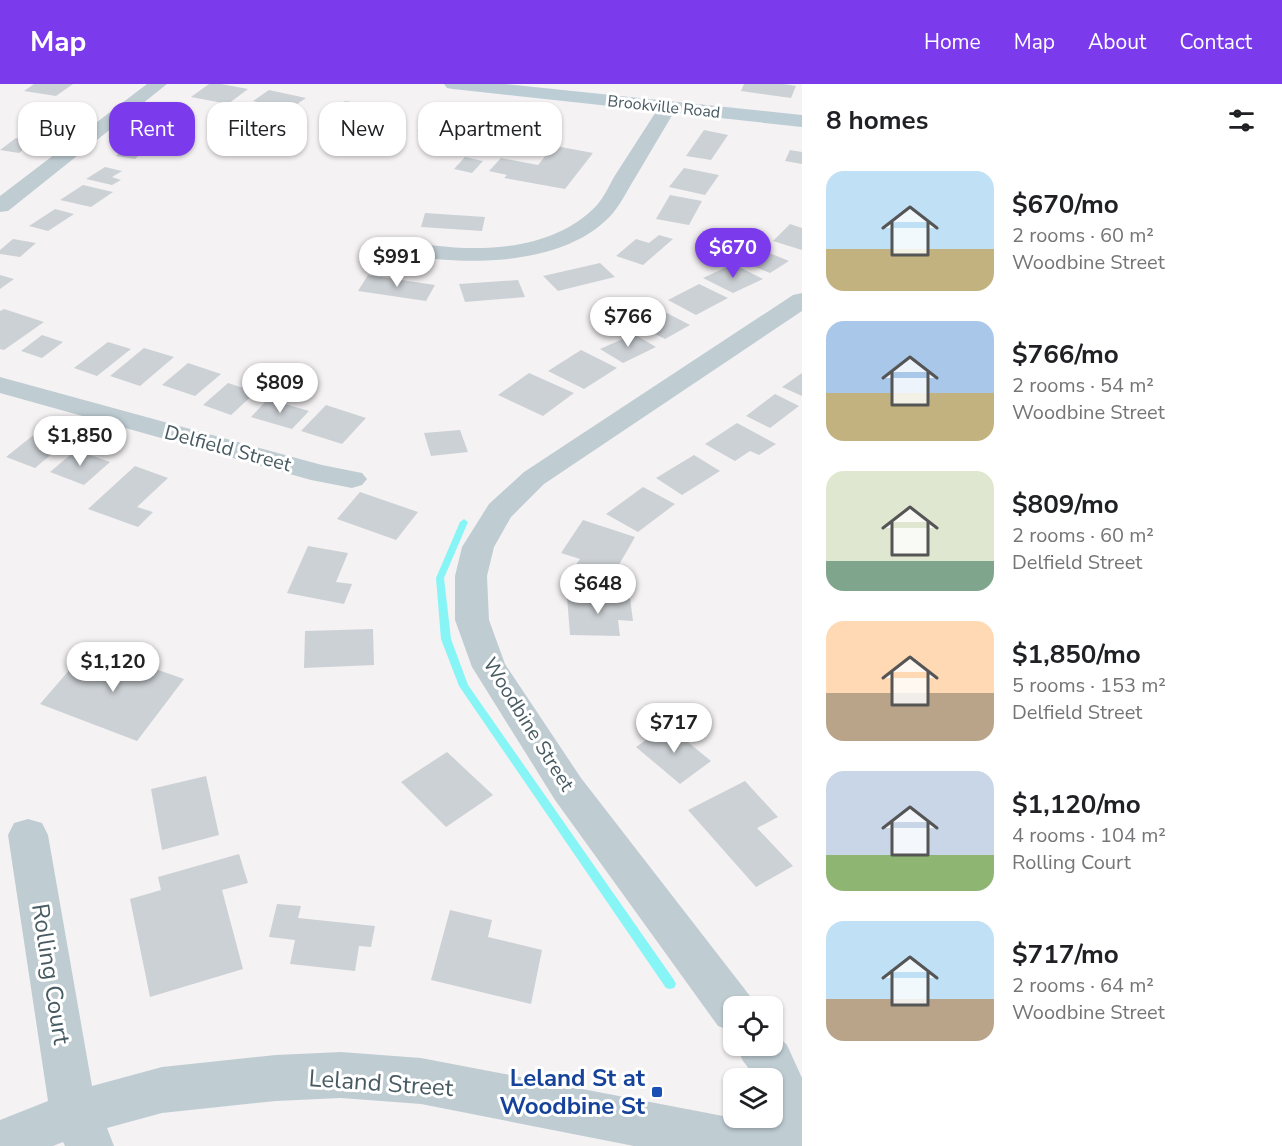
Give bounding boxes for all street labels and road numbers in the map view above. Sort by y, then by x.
street label: Brookville Road [606,90,721,124]
street label: Delfield Street [161,419,295,479]
street label: Woodbine Street [477,652,581,797]
street label: Rolling Court [24,901,78,1047]
street label: Leland Street [308,1062,455,1104]

